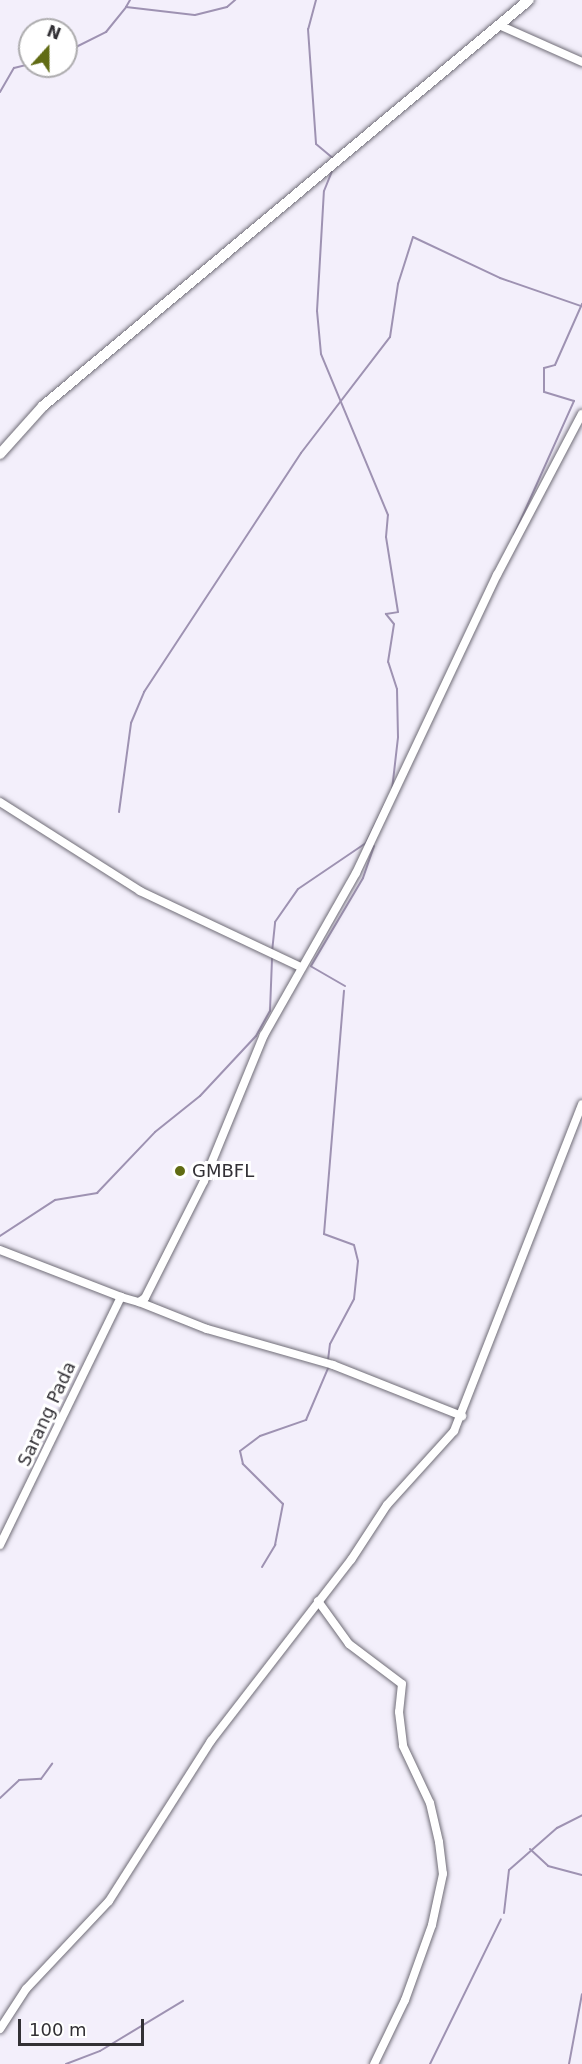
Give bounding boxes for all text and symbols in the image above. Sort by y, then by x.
north arrow [18,18,78,78]
text: N [44,21,64,44]
place label: GMBFL [192,1160,254,1182]
marker: GMBFL [173,1164,187,1178]
street label: Sarang Pada [13,1358,81,1470]
scale bar [21,2007,147,2045]
text: 100 m [29,2019,87,2040]

